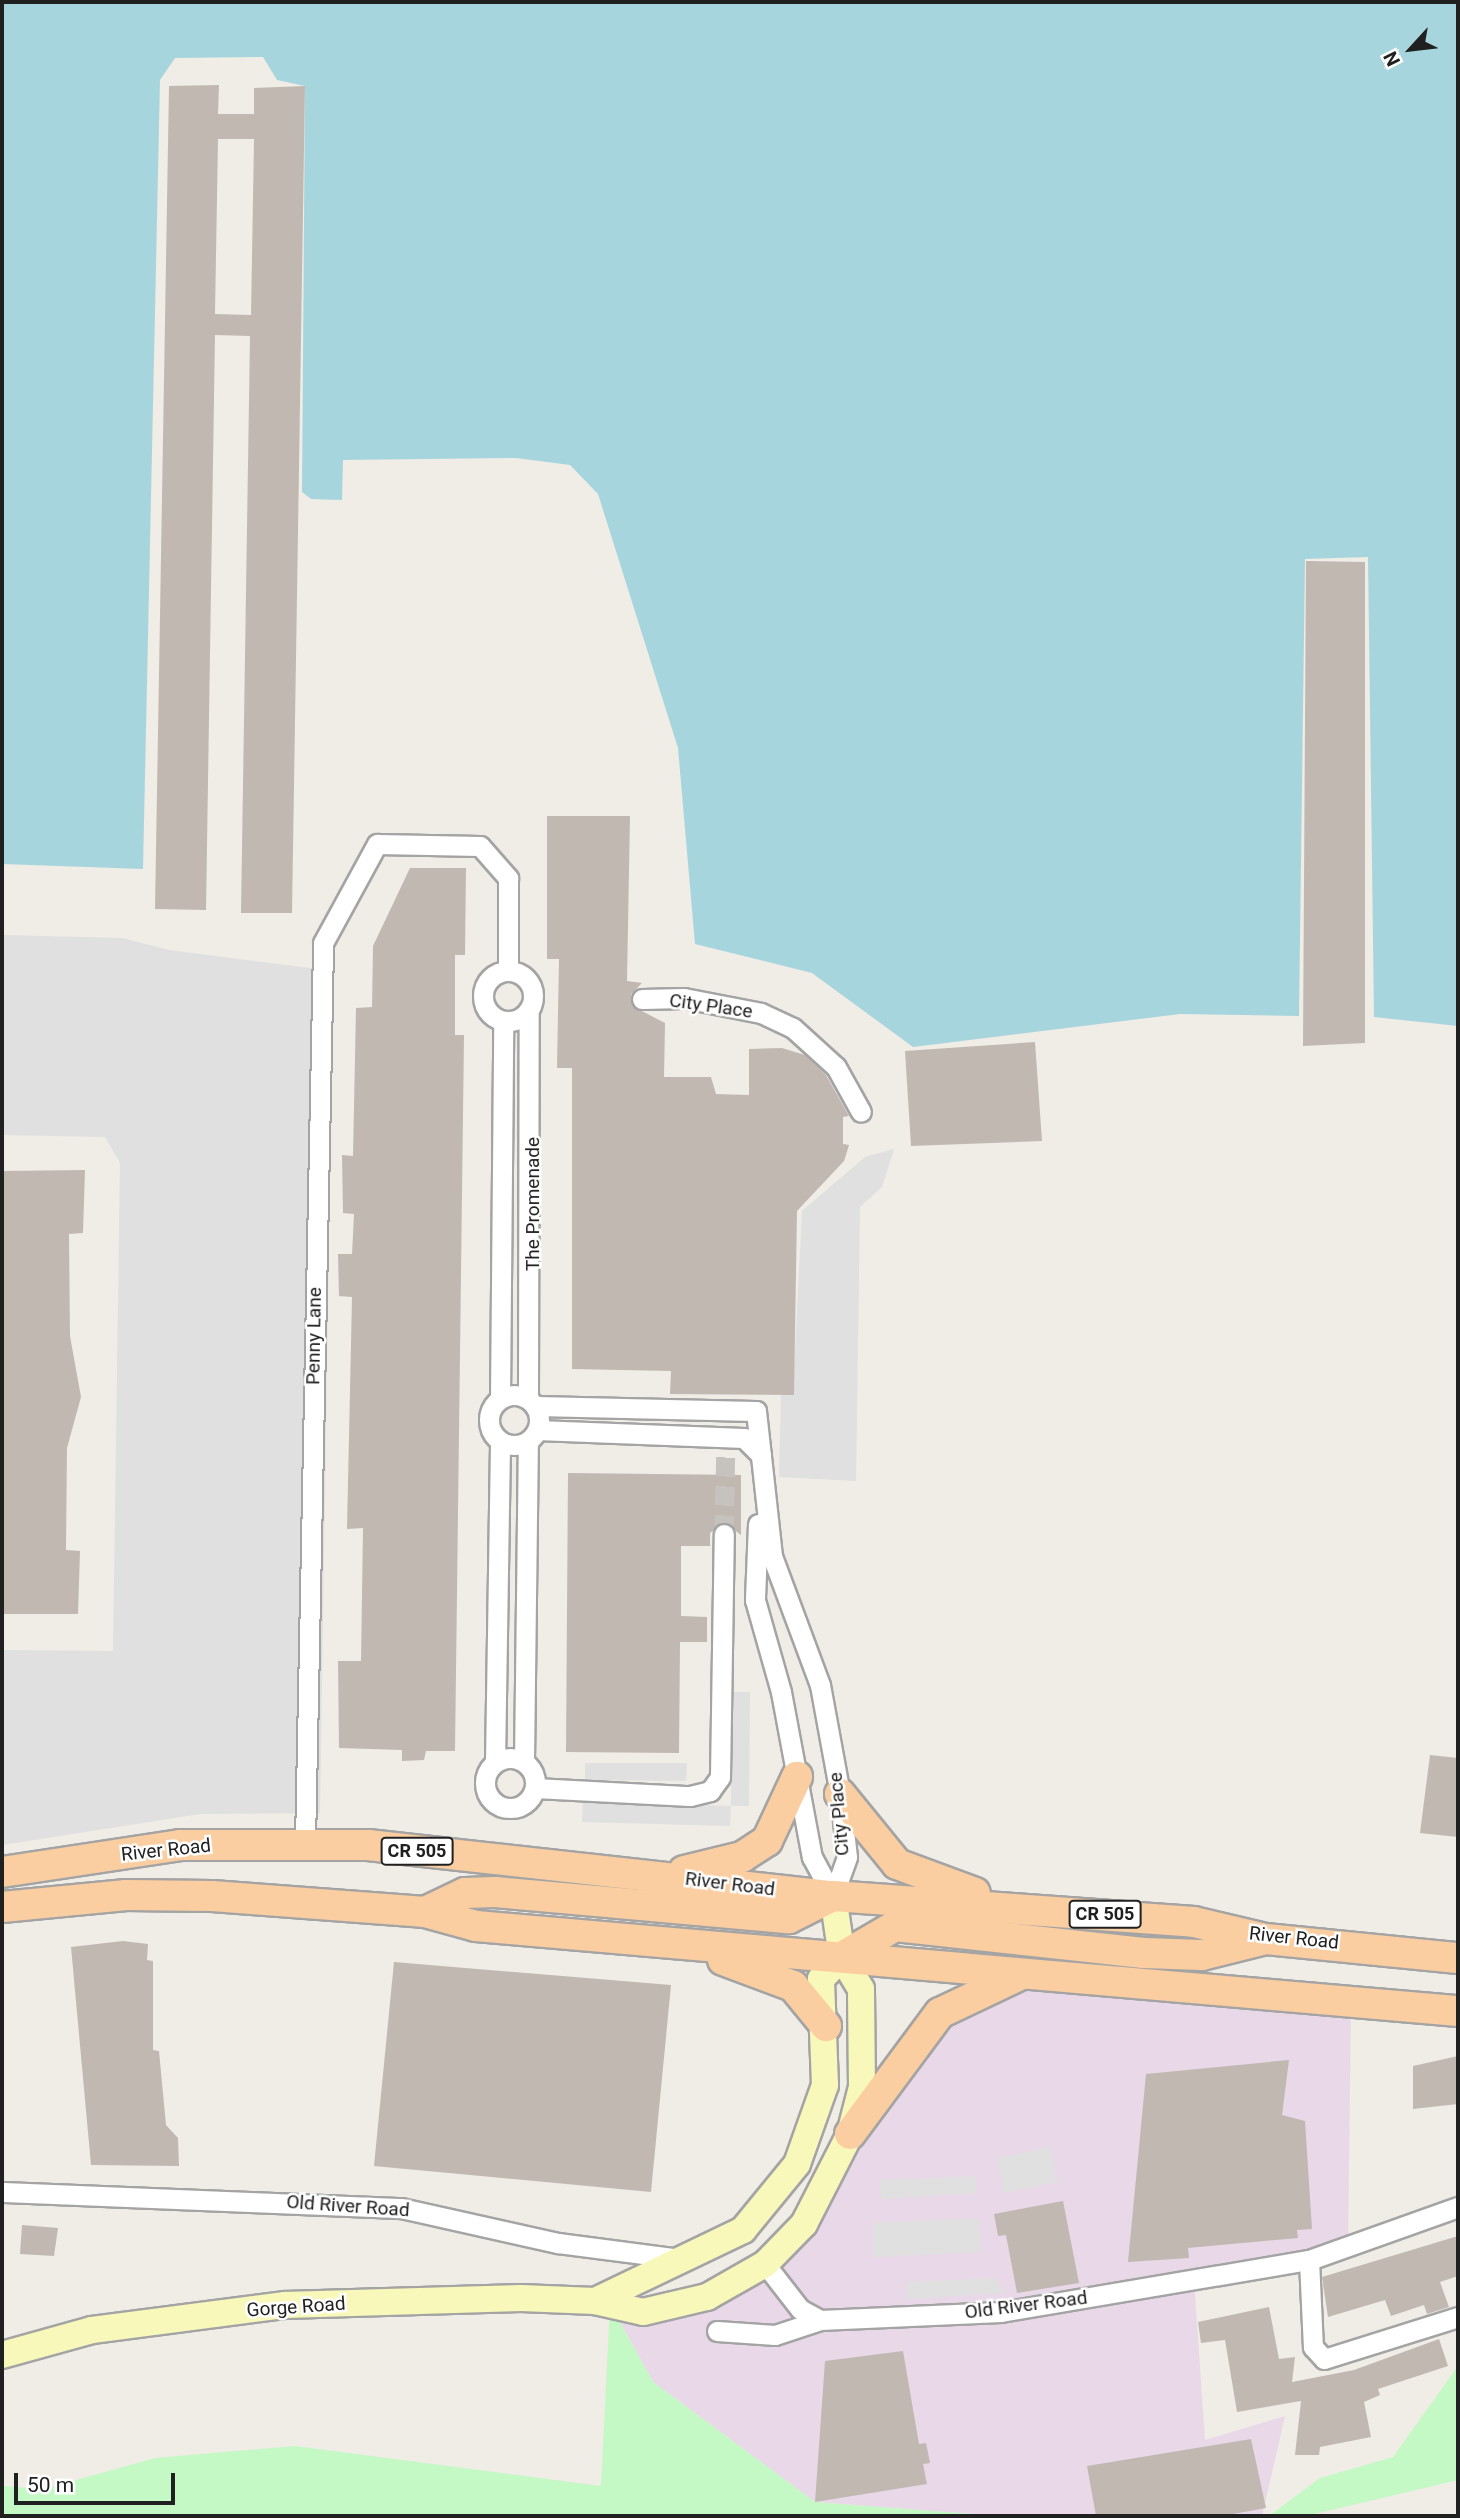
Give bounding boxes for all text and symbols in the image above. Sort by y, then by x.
north arrow [1376,14,1446,84]
text: N [1379,48,1405,70]
street label: City Place [668,989,754,1023]
street label: The Promenade [522,1137,544,1271]
street label: Penny Lane [302,1287,326,1385]
street label: City Place [824,1771,854,1857]
street label: River Road [120,1834,212,1866]
road number: CR 505 [380,1837,454,1866]
street label: River Road [684,1867,776,1901]
road number: CR 505 [1068,1900,1142,1928]
street label: River Road [1248,1922,1340,1954]
street label: Old River Road [286,2190,410,2222]
street label: Old River Road [963,2286,1089,2324]
street label: Gorge Road [246,2292,346,2322]
scale bar [18,2458,178,2502]
text: 50 m [27,2473,74,2497]

